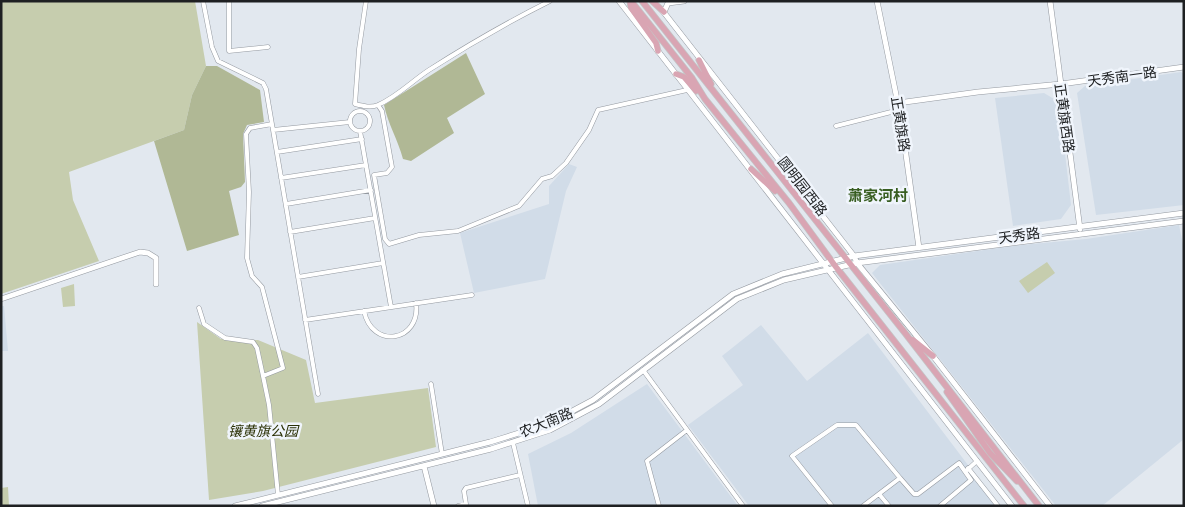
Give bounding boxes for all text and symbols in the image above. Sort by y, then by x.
street label: 天秀南一路 [1086,62,1158,90]
street label: 正黄旗西路 [1051,82,1079,154]
street label: 正黄旗路 [887,95,915,153]
street label: 圆明园西路 [774,153,832,219]
district label: 萧家河村 [848,185,908,205]
street label: 天秀路 [997,223,1041,247]
street label: 农大南路 [516,403,576,441]
park label: 镶黄旗公园 [228,421,300,440]

